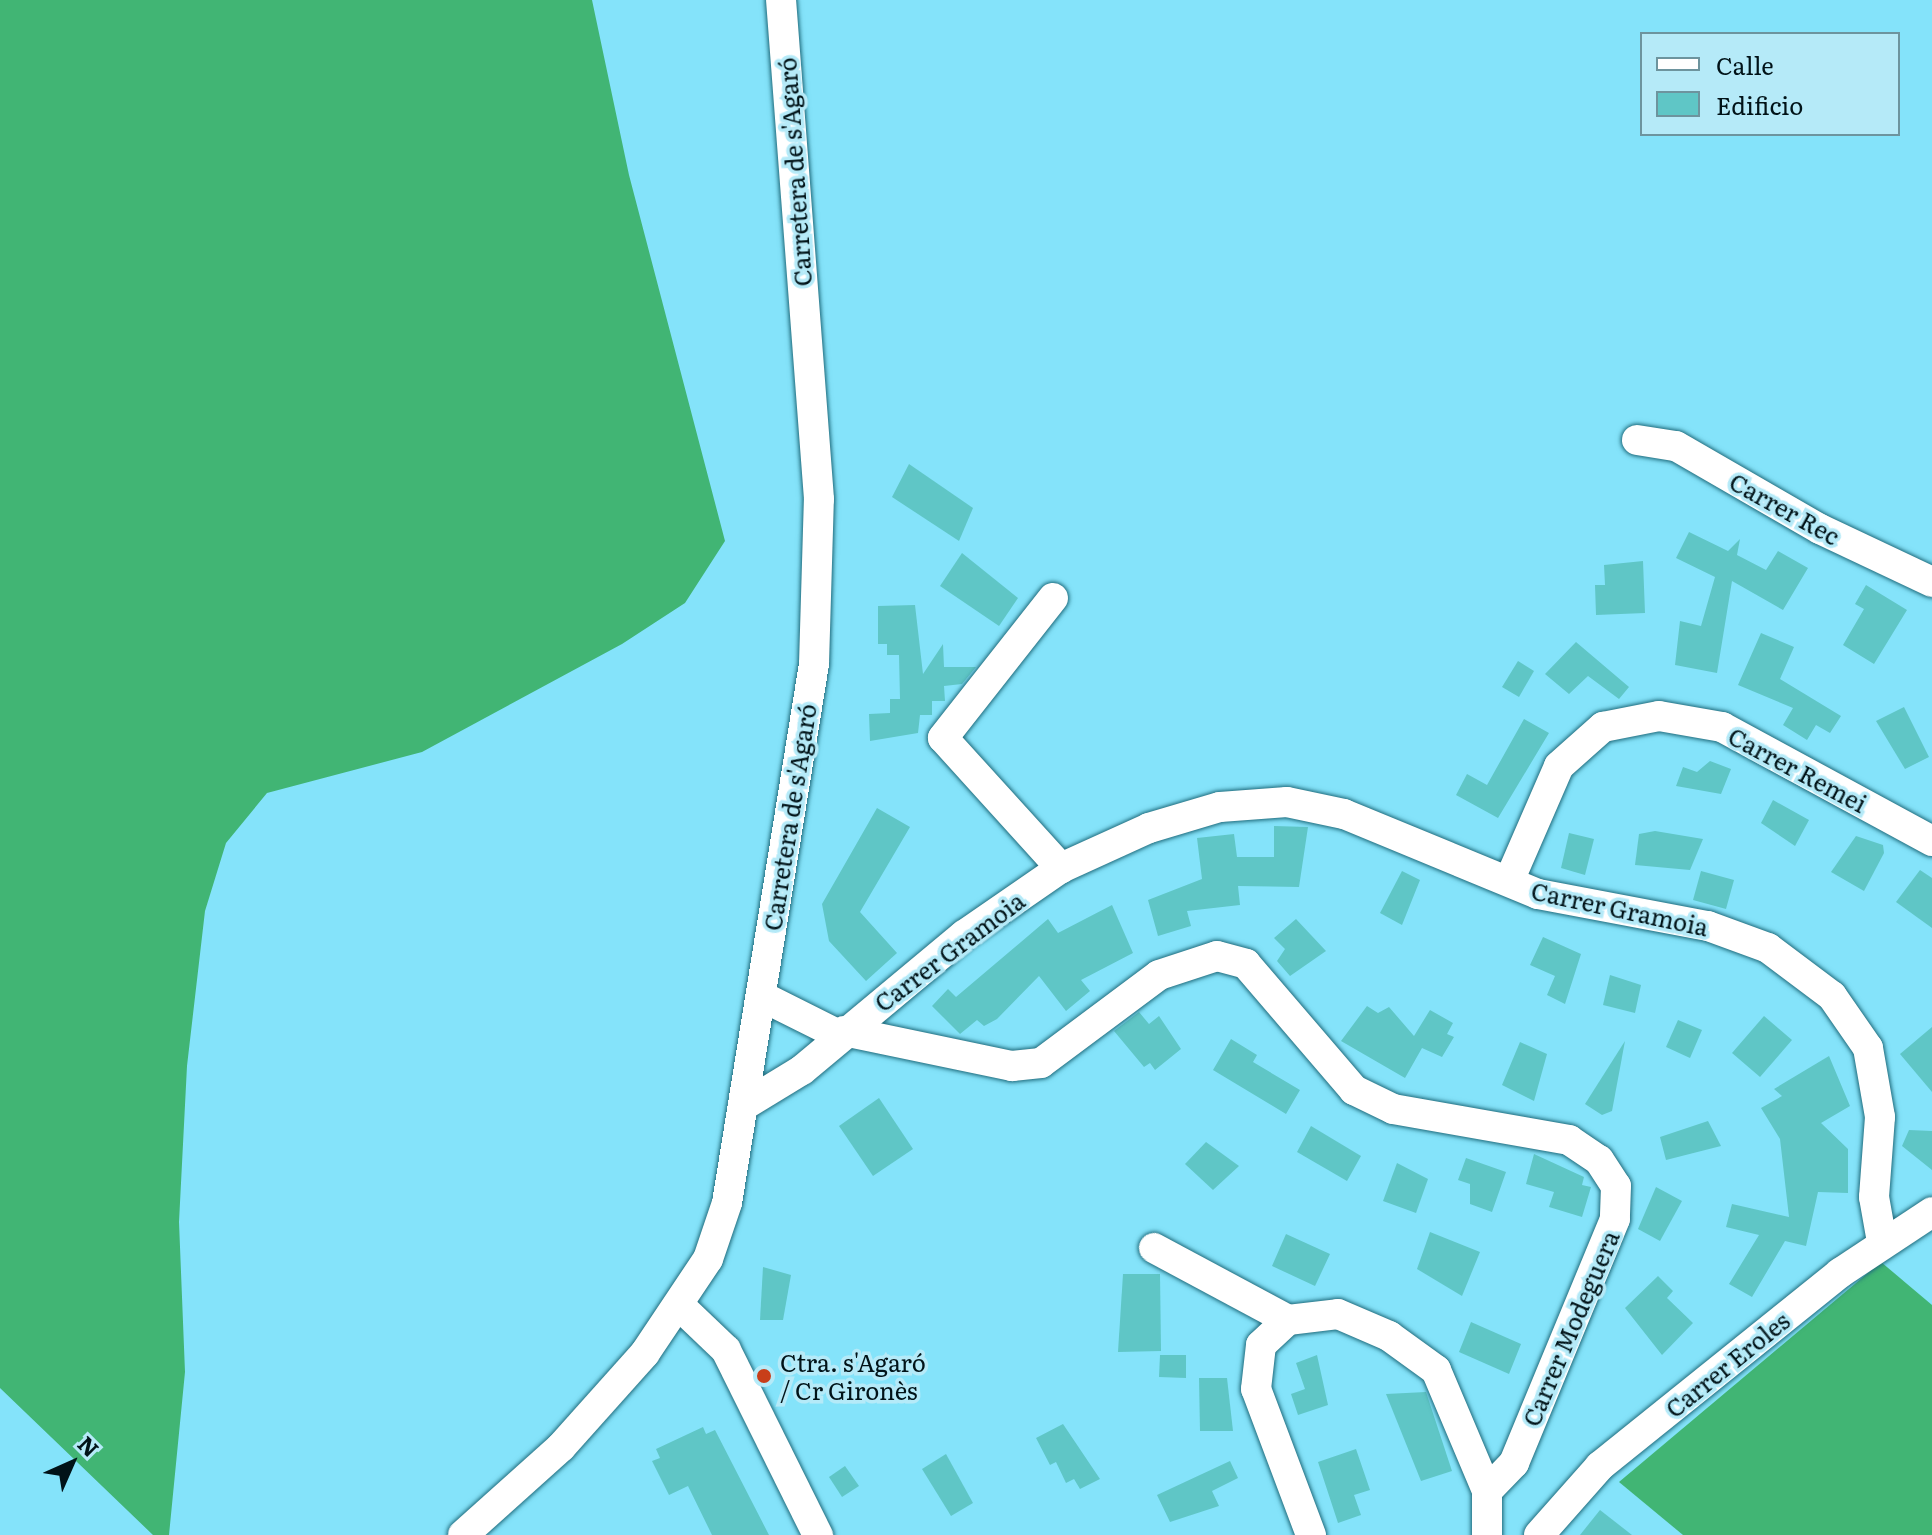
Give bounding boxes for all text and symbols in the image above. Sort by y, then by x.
legend [1640,32,1900,136]
text: Calle [1716,47,1774,82]
street label: Carretera de s'Agaró [772,57,816,287]
text: Edificio [1716,87,1803,122]
street label: Carrer Rec [1725,466,1845,550]
street label: Carretera de s'Agaró [757,701,821,933]
street label: Carrer Remei [1724,720,1872,818]
street label: Carrer Gramoia [1529,875,1711,941]
street label: Carrer Gramoia [868,885,1030,1017]
street label: Carrer Modeguera [1516,1226,1624,1430]
street label: Carrer Eroles [1659,1305,1795,1423]
place label: Ctra. s'Agaró / Cr Gironès [780,1348,926,1404]
marker: Ctra. s'Agaró / Cr Gironès [755,1367,773,1385]
north arrow [32,1423,112,1503]
text: N [71,1427,108,1464]

